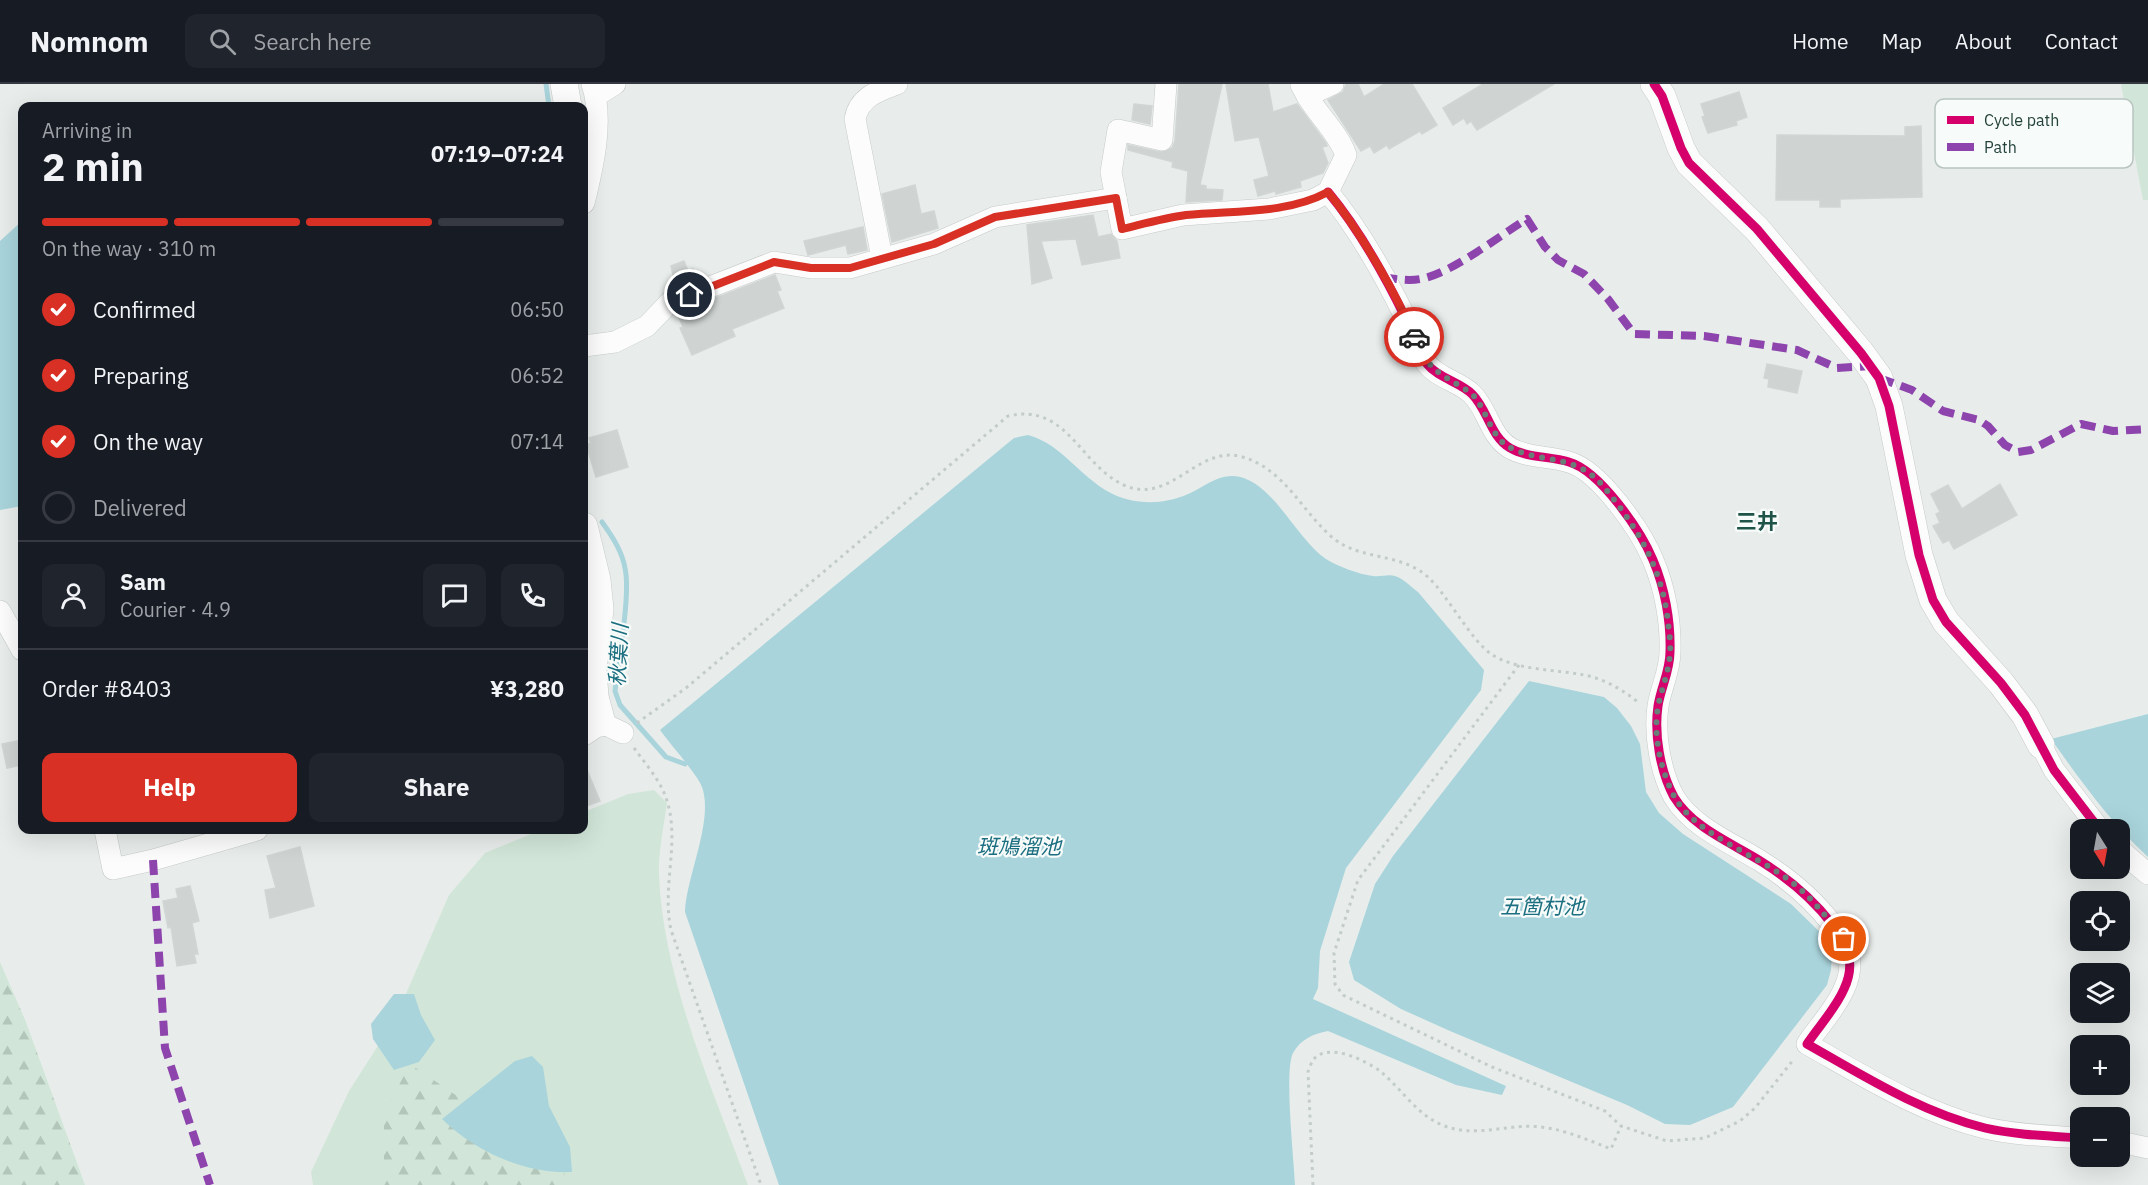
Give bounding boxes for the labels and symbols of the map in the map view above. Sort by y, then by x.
legend [1935,99,2133,168]
text: Cycle path [1984,110,2059,130]
text: Path [1984,137,2017,157]
pin [664,269,715,320]
courier [1384,307,1444,367]
district label: 三井 [1736,507,1778,535]
water label: 秋葉川 [602,621,634,687]
north arrow [2070,819,2130,879]
water label: 斑鳩溜池 [977,832,1063,860]
water label: 五箇村池 [1500,892,1586,920]
pin [1818,913,1869,964]

